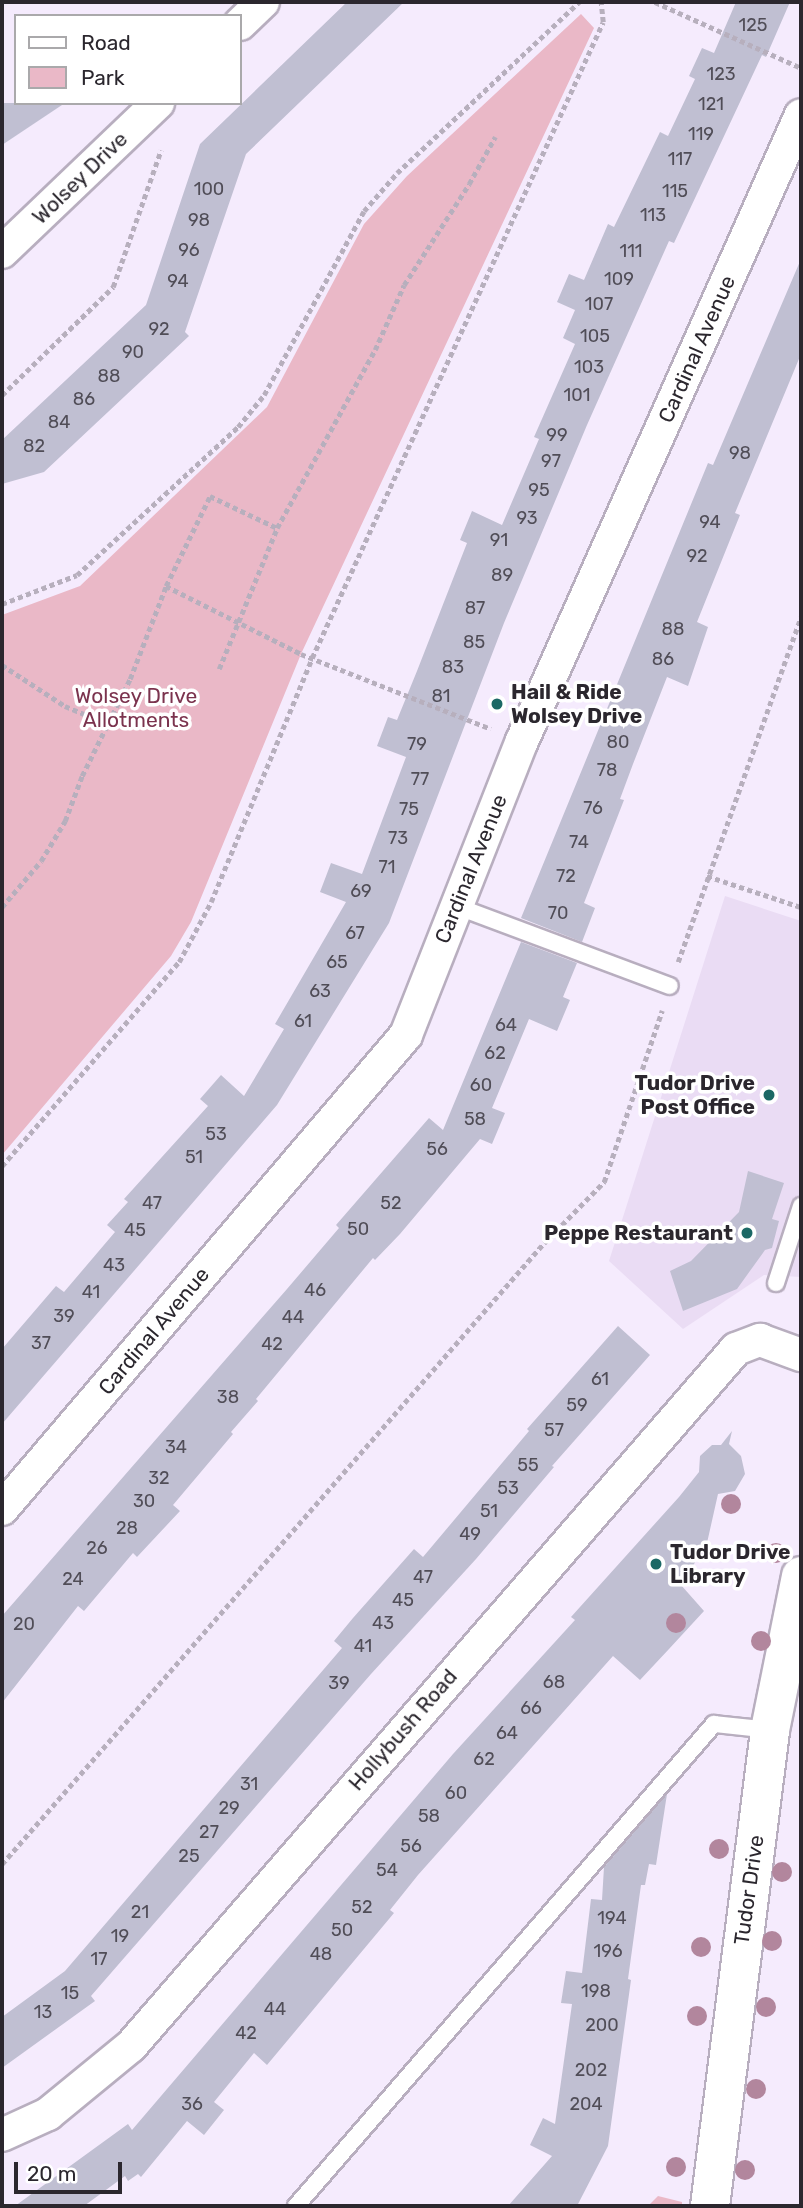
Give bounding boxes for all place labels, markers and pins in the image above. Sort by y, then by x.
place label: Hail & Ride Wolsey Drive [511,679,643,729]
marker: Hail & Ride Wolsey Drive [489,696,505,712]
place label: Tudor Drive Post Office [634,1070,755,1120]
marker: Tudor Drive Post Office [761,1087,777,1103]
place label: Peppe Restaurant [544,1220,733,1246]
marker: Peppe Restaurant [739,1225,755,1241]
place label: Tudor Drive Library [670,1539,791,1589]
marker: Tudor Drive Library [648,1556,664,1572]

